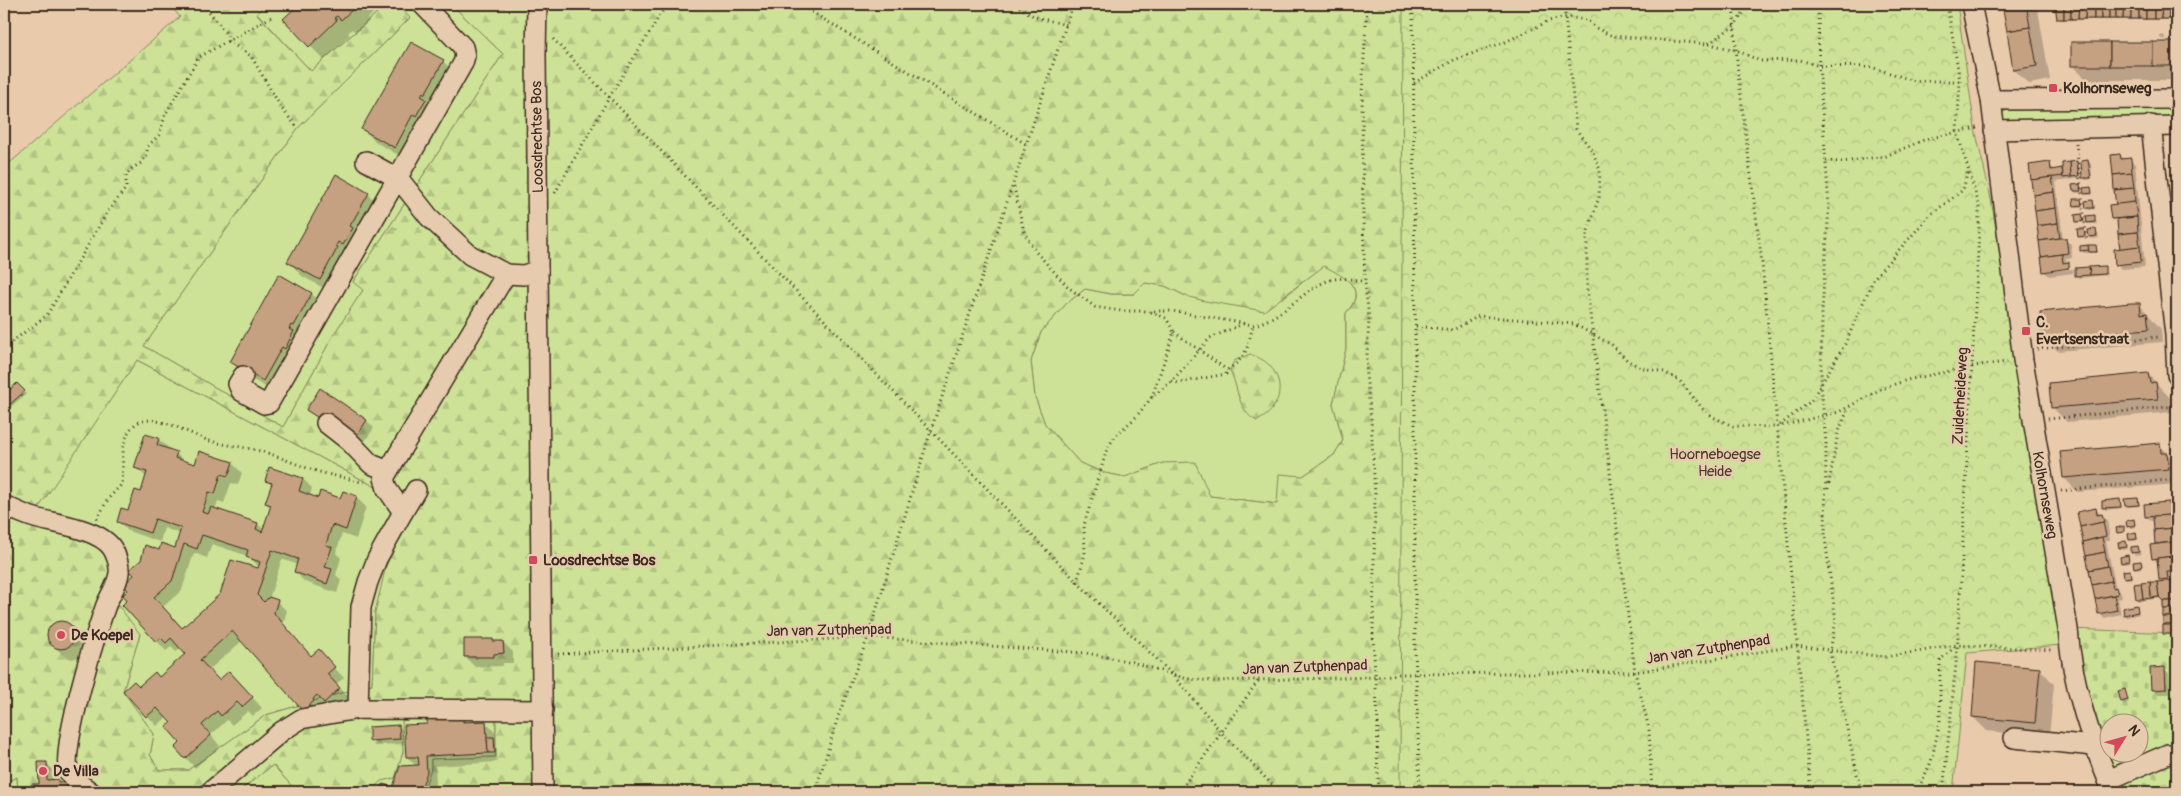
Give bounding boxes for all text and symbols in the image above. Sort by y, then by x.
place label: Kolhornseweg [2063,79,2152,98]
street label: Loosdrechtse Bos [527,80,548,193]
marker: Kolhornseweg [2047,82,2059,94]
place label: C. Evertsenstraat [2036,313,2130,349]
marker: C. Evertsenstraat [2020,325,2032,337]
street label: Zuiderheideweg [1948,347,1973,445]
park label: Hoorneboegse Heide [1669,445,1761,481]
street label: Kolhornseweg [2027,450,2062,540]
place label: Loosdrechtse Bos [543,551,656,570]
marker: Loosdrechtse Bos [527,554,539,566]
street label: Jan van Zutphenpad [766,620,892,641]
place label: De Koepel [71,626,134,645]
marker: De Koepel [55,629,67,641]
street label: Jan van Zutphenpad [1645,630,1771,669]
street label: Jan van Zutphenpad [1242,656,1368,679]
north arrow [2098,714,2148,764]
text: N [2124,722,2144,739]
place label: De Villa [53,762,99,781]
marker: De Villa [37,765,49,777]

